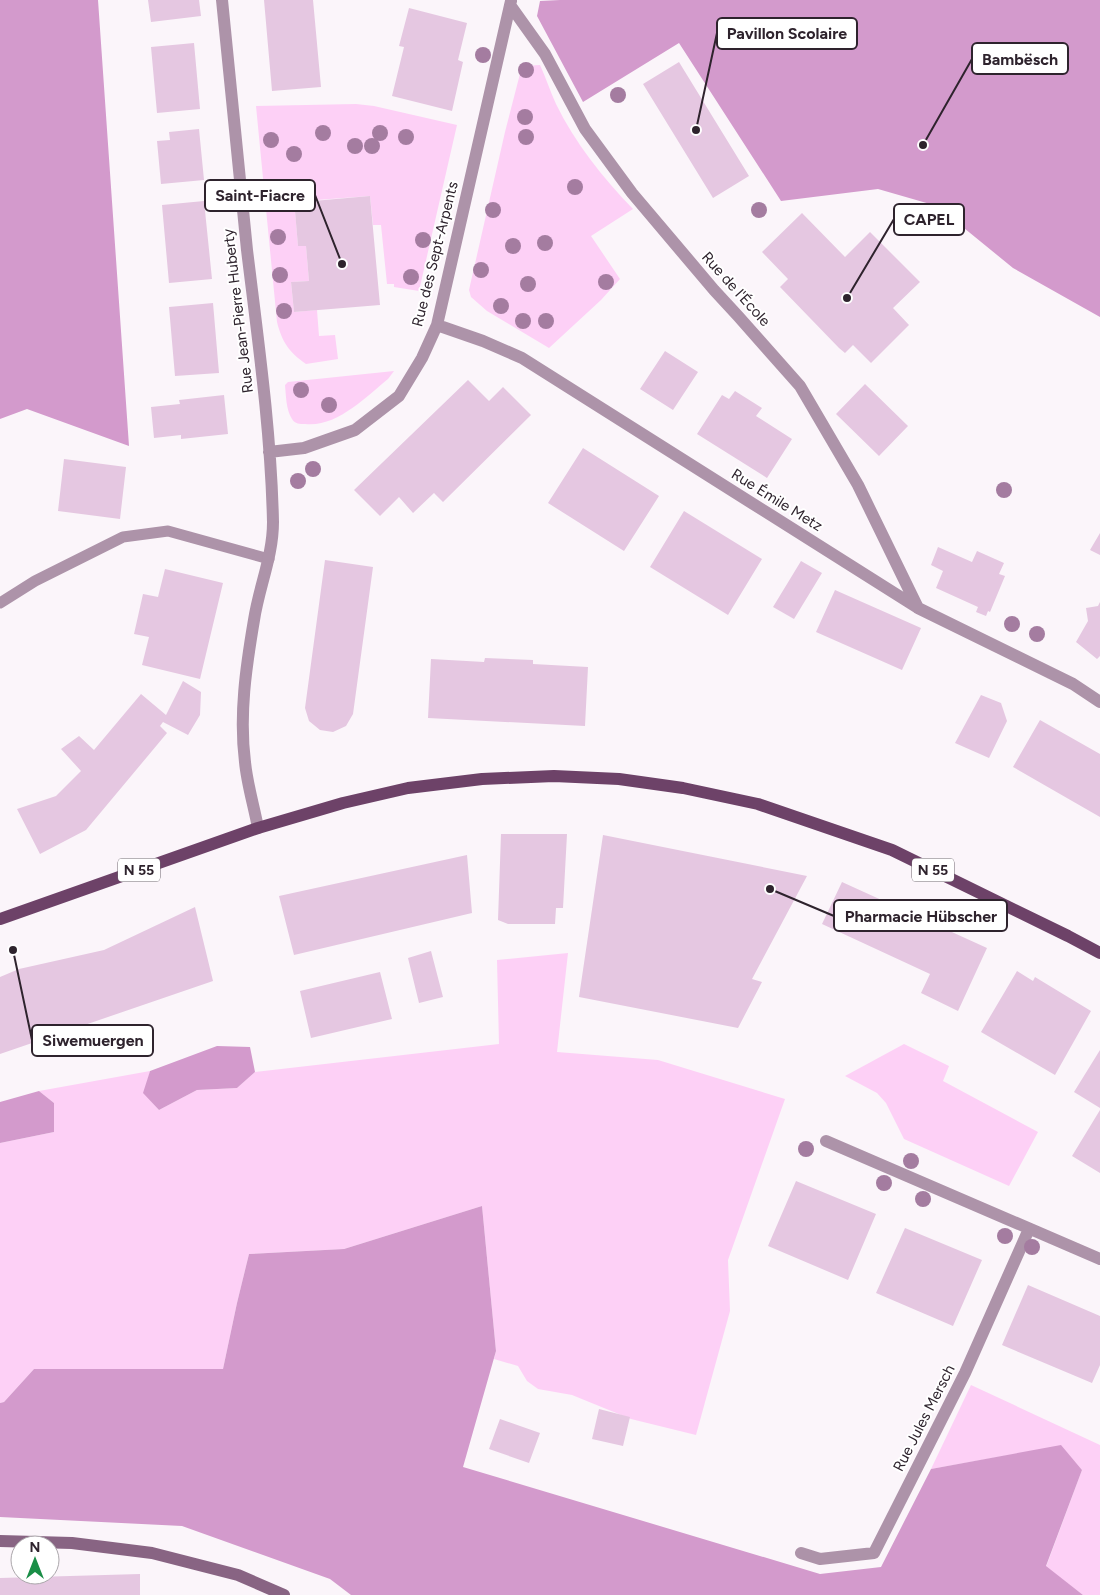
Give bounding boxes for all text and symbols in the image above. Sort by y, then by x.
callout: Pavillon Scolaire [717,18,857,49]
text: Pavillon Scolaire [727,24,847,43]
callout: Bambësch [972,43,1068,74]
text: Bambësch [982,50,1058,69]
callout: Saint-Fiacre [205,180,315,211]
street label: Rue des Sept-Arpents [408,180,462,328]
text: Saint-Fiacre [215,186,305,205]
callout: CAPEL [894,204,964,235]
text: CAPEL [904,210,955,229]
street label: Rue Jean-Pierre Huberty [219,228,257,394]
street label: Rue de l'École [698,248,774,330]
street label: Rue Émile Metz [728,465,826,535]
road number: N 55 [118,858,160,882]
road number: N 55 [912,858,954,882]
callout: Pharmacie Hübscher [834,900,1007,931]
text: Pharmacie Hübscher [845,907,997,926]
callout: Siwemuergen [32,1025,153,1056]
text: Siwemuergen [42,1031,144,1050]
street label: Rue Jules Mersch [889,1362,959,1474]
north arrow [10,1535,60,1585]
text: N [30,1539,40,1556]

